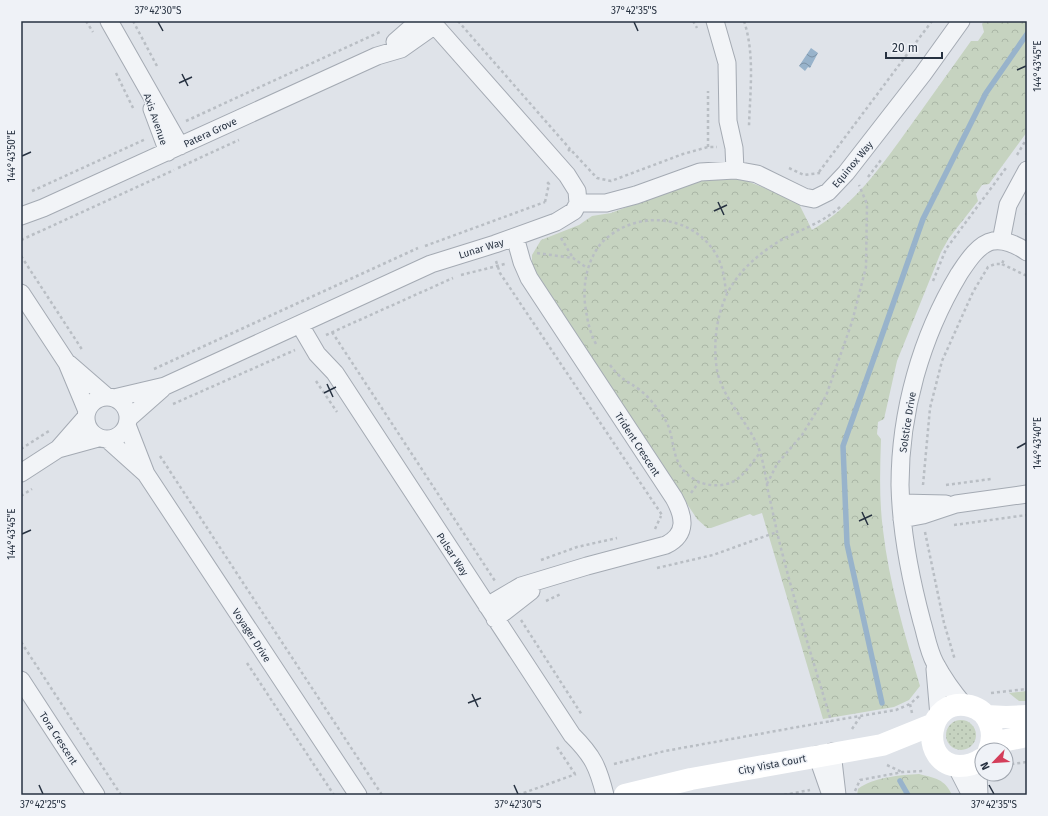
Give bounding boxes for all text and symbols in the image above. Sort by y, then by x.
text: 37°42'30"S [135,5,182,17]
text: 37°42'35"S [611,5,658,17]
scale bar [886,34,942,60]
text: 144°43'45"E [1032,40,1044,92]
text: 20 m [892,41,918,55]
street label: Axis Avenue [141,92,170,147]
street label: Patera Grove [182,115,239,150]
text: 144°43'50"E [6,130,18,182]
street label: Equinox Way [830,139,876,190]
street label: Lunar Way [457,236,505,262]
street label: Solstice Drive [897,391,919,453]
street label: Trident Crescent [612,410,662,479]
text: 144°43'40"E [1032,417,1044,469]
text: 144°43'45"E [6,508,18,560]
street label: Pulsar Way [434,531,471,578]
street label: Voyager Drive [229,606,273,665]
street label: Tora Crescent [37,710,80,768]
north arrow [974,742,1014,782]
street label: City Vista Court [737,752,807,777]
text: N [978,760,993,772]
text: 37°42'25"S [20,799,67,811]
text: 37°42'30"S [495,799,542,811]
text: 37°42'35"S [971,799,1018,811]

